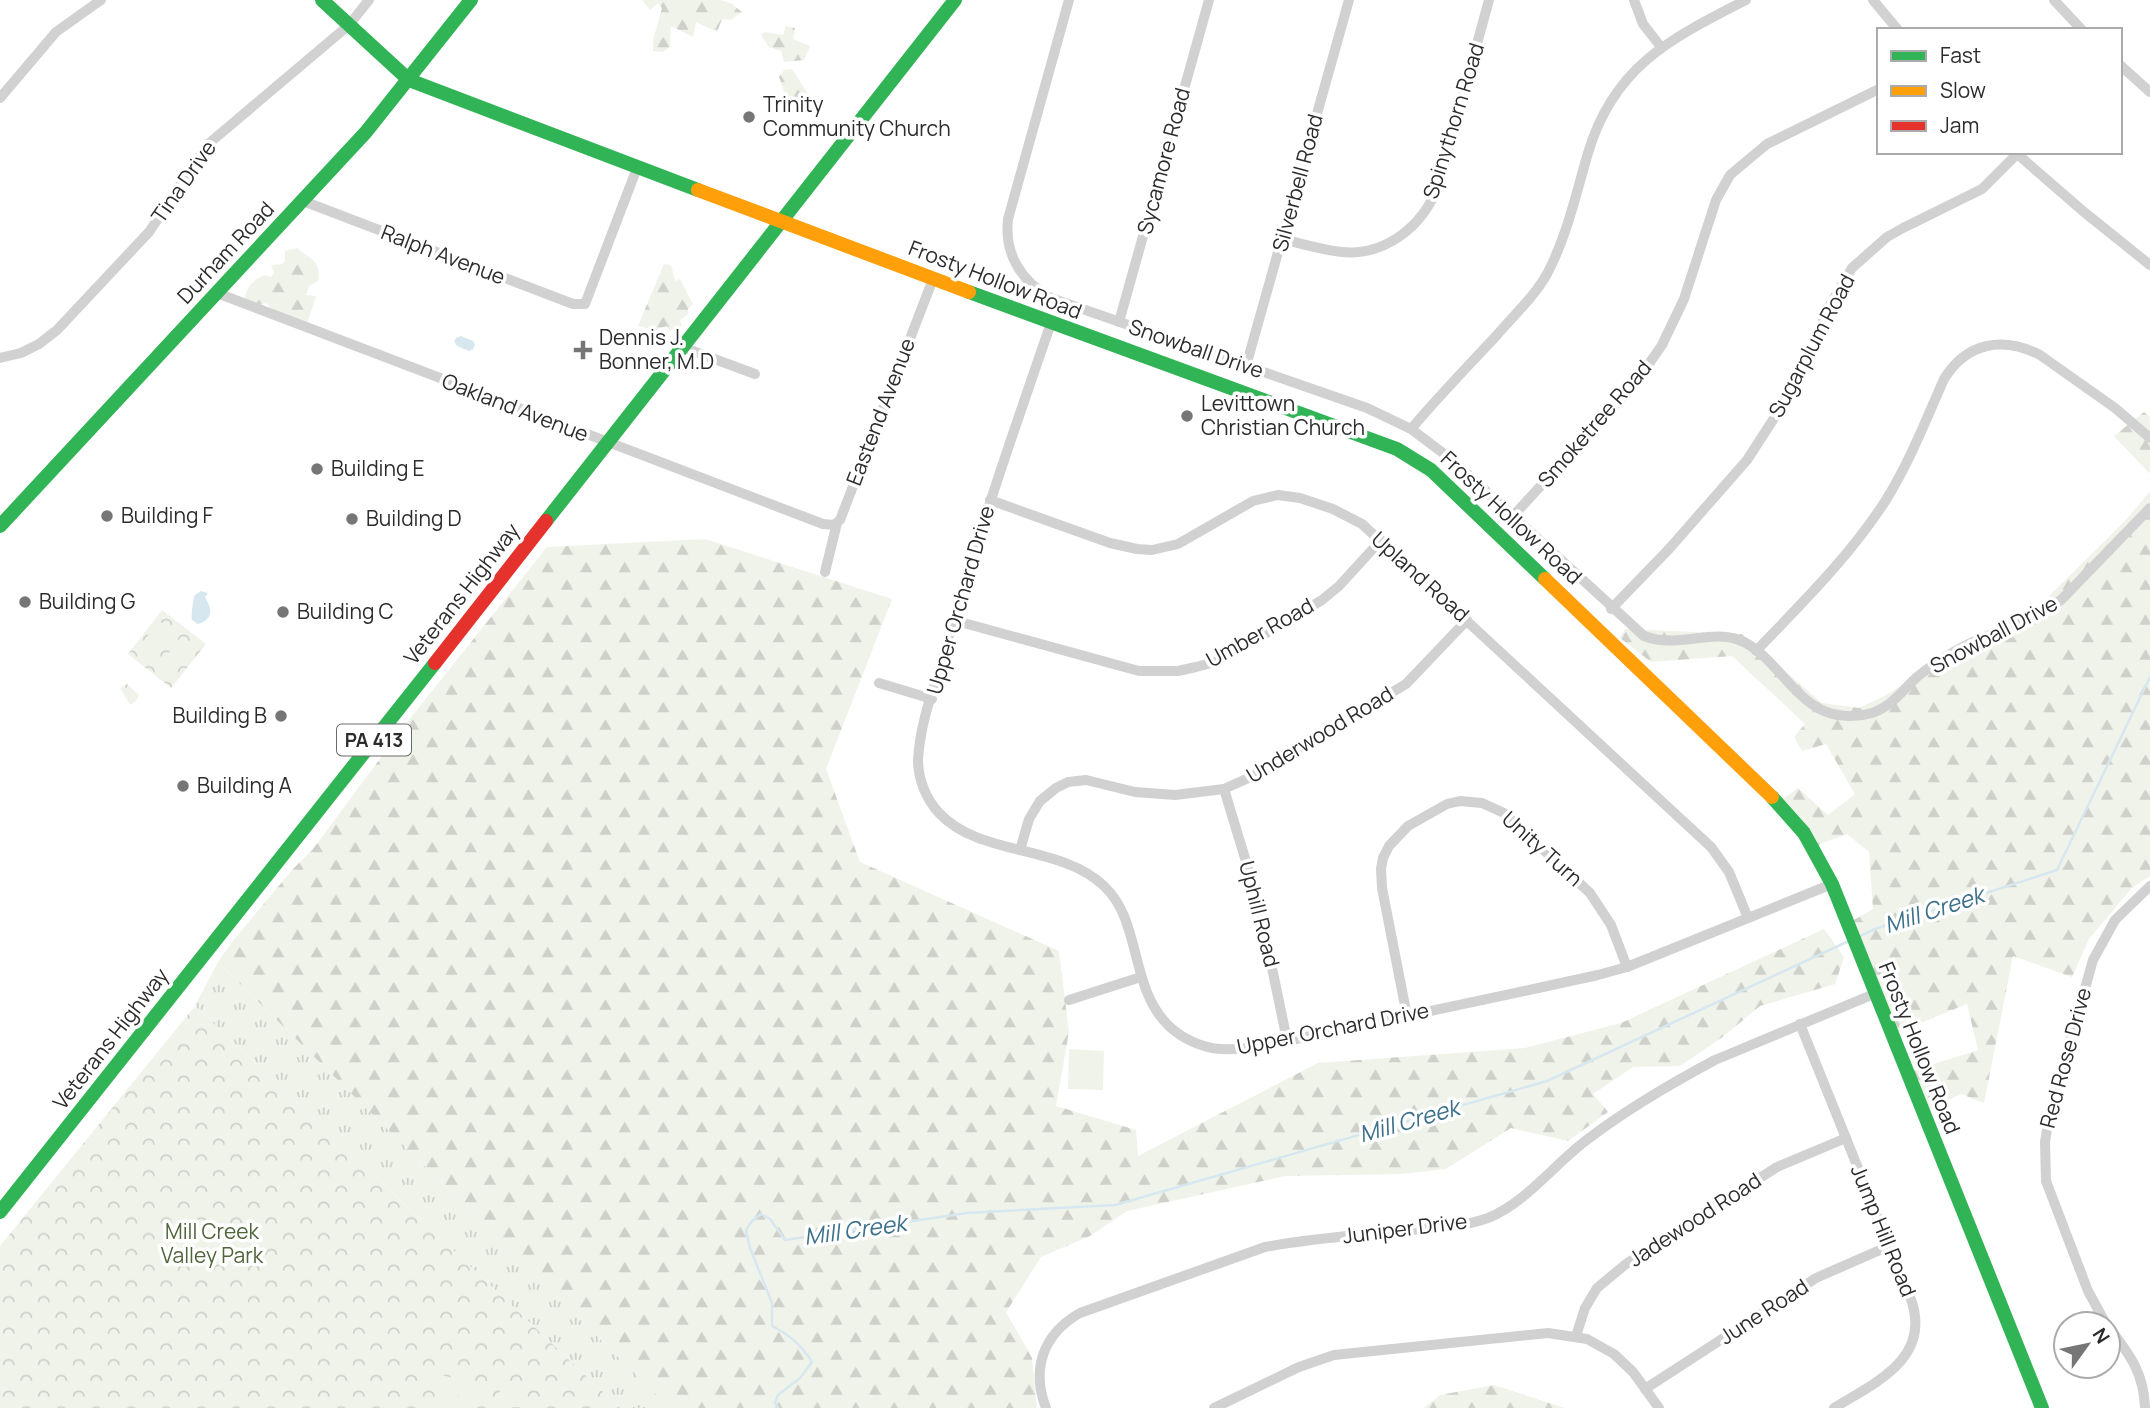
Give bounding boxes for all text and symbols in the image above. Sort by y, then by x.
legend [1877,28,2122,154]
street label: Spinythorn Road [1416,39,1490,202]
text: Fast [1940,41,1981,69]
text: Slow [1940,76,1986,104]
street label: Sycamore Road [1130,84,1196,237]
place label: Trinity Community Church [763,90,951,142]
marker: Trinity Community Church [741,109,757,125]
street label: Silverbell Road [1265,111,1329,255]
text: Jam [1940,111,1979,139]
street label: Tina Drive [145,135,222,228]
street label: Durham Road [171,195,280,309]
street label: Ralph Avenue [377,218,509,291]
street label: Frosty Hollow Road [905,233,1086,325]
street label: Sugarplum Road [1762,269,1861,422]
street label: Snowball Drive [1125,312,1267,384]
place label: Dennis J. Bonner, M.D [599,323,714,375]
street label: Eastend Avenue [839,334,921,489]
marker: Dennis J. Bonner, M.D [573,340,593,360]
street label: Smoketree Road [1531,354,1657,493]
street label: Oakland Avenue [438,366,593,448]
place label: Levittown Christian Church [1201,389,1365,441]
marker: Levittown Christian Church [1179,408,1195,424]
street label: Frosty Hollow Road [1435,445,1588,590]
place label: Building E [331,454,425,482]
marker: Building E [309,461,325,477]
place label: Building F [121,501,214,529]
street label: Upper Orchard Drive [920,502,1000,697]
place label: Building D [366,504,462,532]
marker: Building F [99,508,115,524]
marker: Building D [344,511,360,527]
street label: Veterans Highway [397,517,525,670]
street label: Upland Road [1366,525,1476,628]
place label: Building G [39,587,136,615]
street label: Snowball Drive [1925,589,2062,679]
street label: Umber Road [1201,591,1318,673]
marker: Building G [17,594,33,610]
place label: Building C [297,597,394,625]
marker: Building C [275,604,291,620]
street label: Underwood Road [1241,679,1398,789]
place label: Building B [173,701,267,729]
marker: Building B [273,708,289,724]
road number: PA 413 [337,724,411,755]
place label: Building A [197,771,292,799]
marker: Building A [175,778,191,794]
street label: Unity Turn [1496,805,1589,892]
street label: Uphill Road [1233,858,1287,970]
water label: Mill Creek [1880,877,1991,940]
street label: Frosty Hollow Road [1873,957,1967,1138]
street label: Veterans Highway [46,962,174,1115]
street label: Red Rose Drive [2033,984,2097,1131]
street label: Upper Orchard Drive [1234,996,1431,1060]
water label: Mill Creek [1355,1089,1466,1150]
street label: Jump Hill Road [1845,1161,1923,1301]
street label: Jadewood Road [1623,1166,1766,1272]
water label: Mill Creek [802,1206,912,1252]
street label: Juniper Drive [1341,1206,1469,1250]
park label: Mill Creek Valley Park [161,1217,264,1269]
street label: June Road [1714,1272,1813,1350]
north arrow [2052,1310,2122,1380]
text: N [2087,1323,2116,1349]

